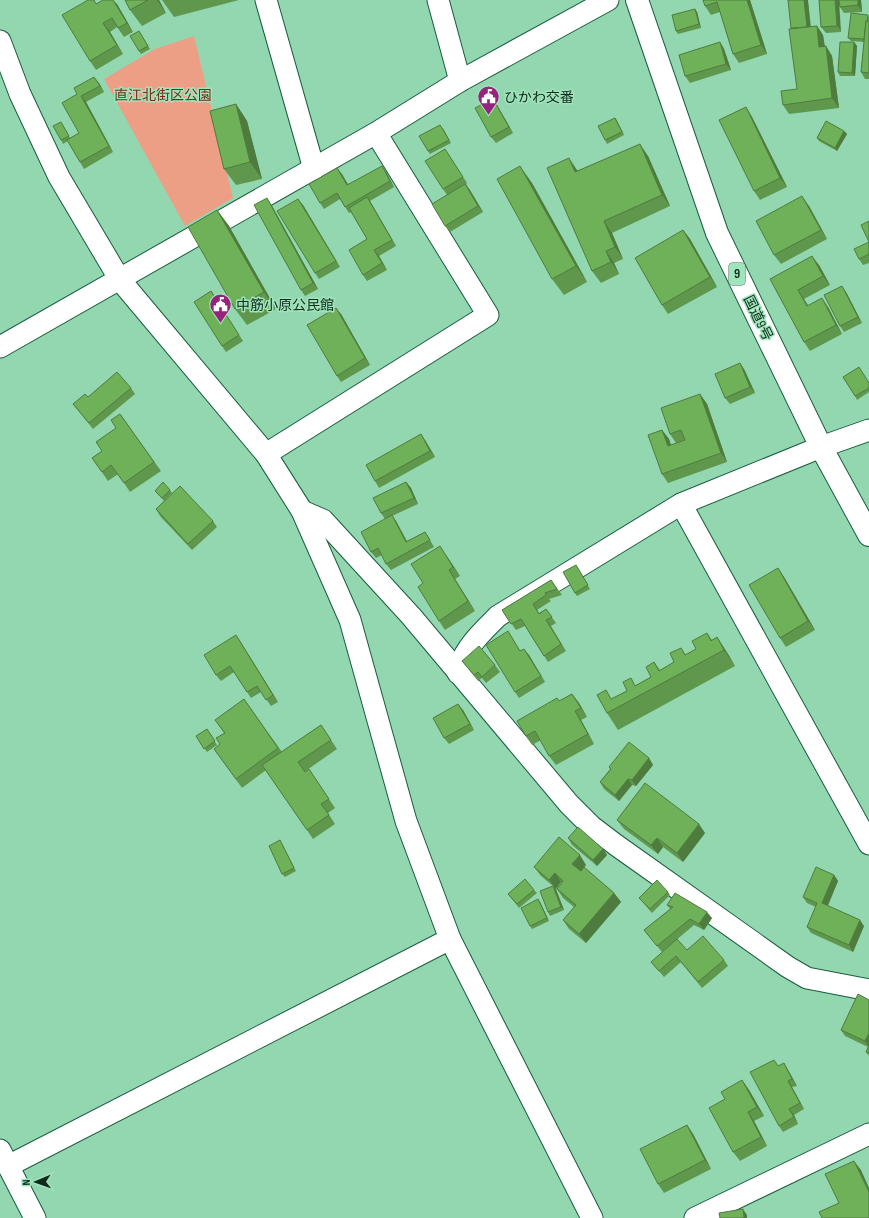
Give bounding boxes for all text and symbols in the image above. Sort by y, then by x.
public building icon: ひかわ交番 [476,84,502,117]
park label: 直江北街区公園 [114,87,212,104]
place label: ひかわ交番 [504,89,574,106]
road number: 9 [729,263,745,285]
public building icon: 中筋小原公民館 [208,292,234,325]
street label: 国道9号 [740,293,776,343]
place label: 中筋小原公民館 [236,297,334,314]
north arrow [16,1162,56,1202]
text: N [20,1179,33,1185]

